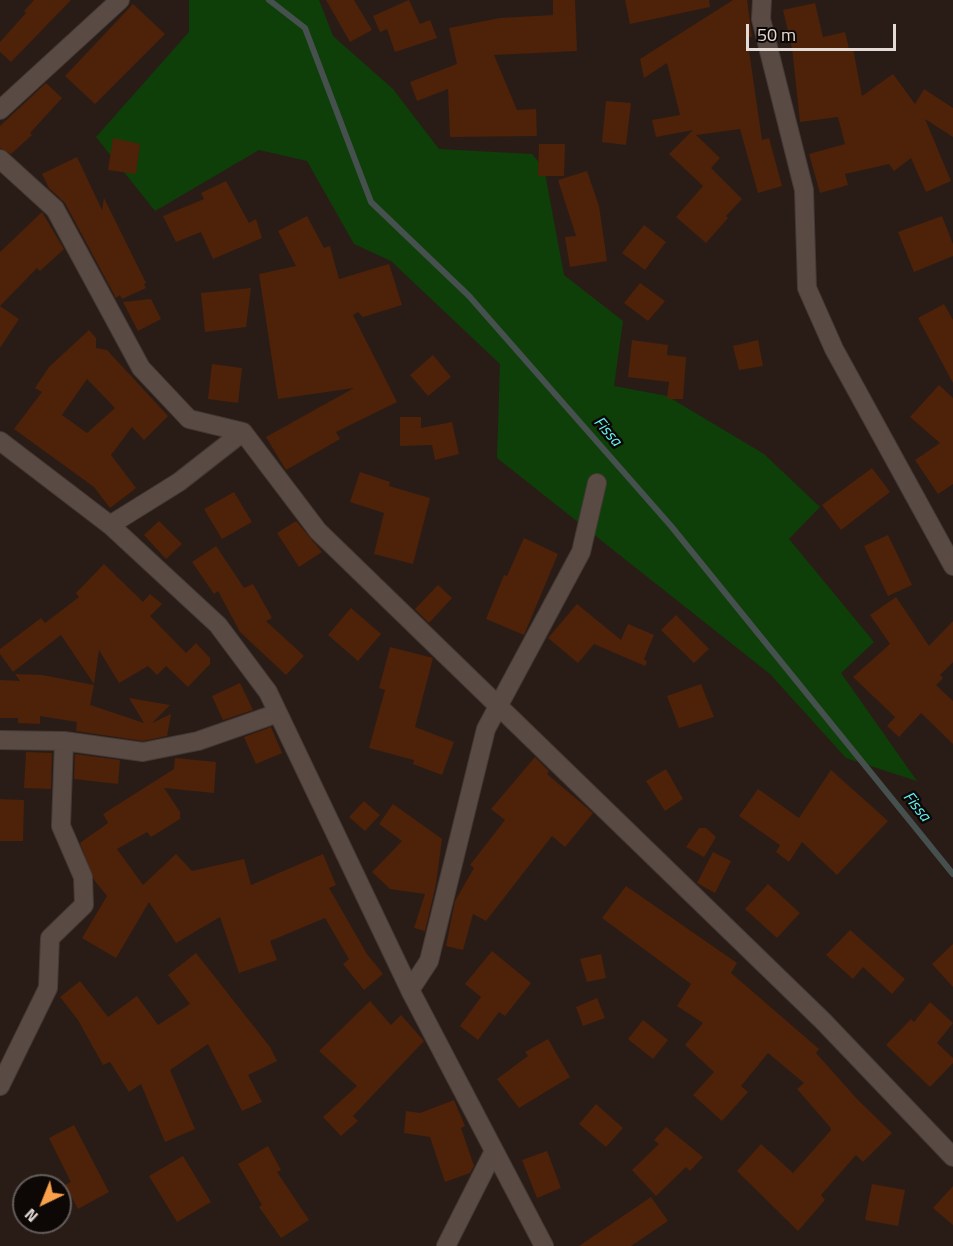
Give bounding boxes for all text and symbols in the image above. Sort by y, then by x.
scale bar [749,12,899,50]
text: 50 m [757,21,796,48]
water label: Fissa [589,413,625,451]
water label: Fissa [898,788,934,826]
north arrow [12,1174,72,1234]
text: N [19,1203,43,1228]

